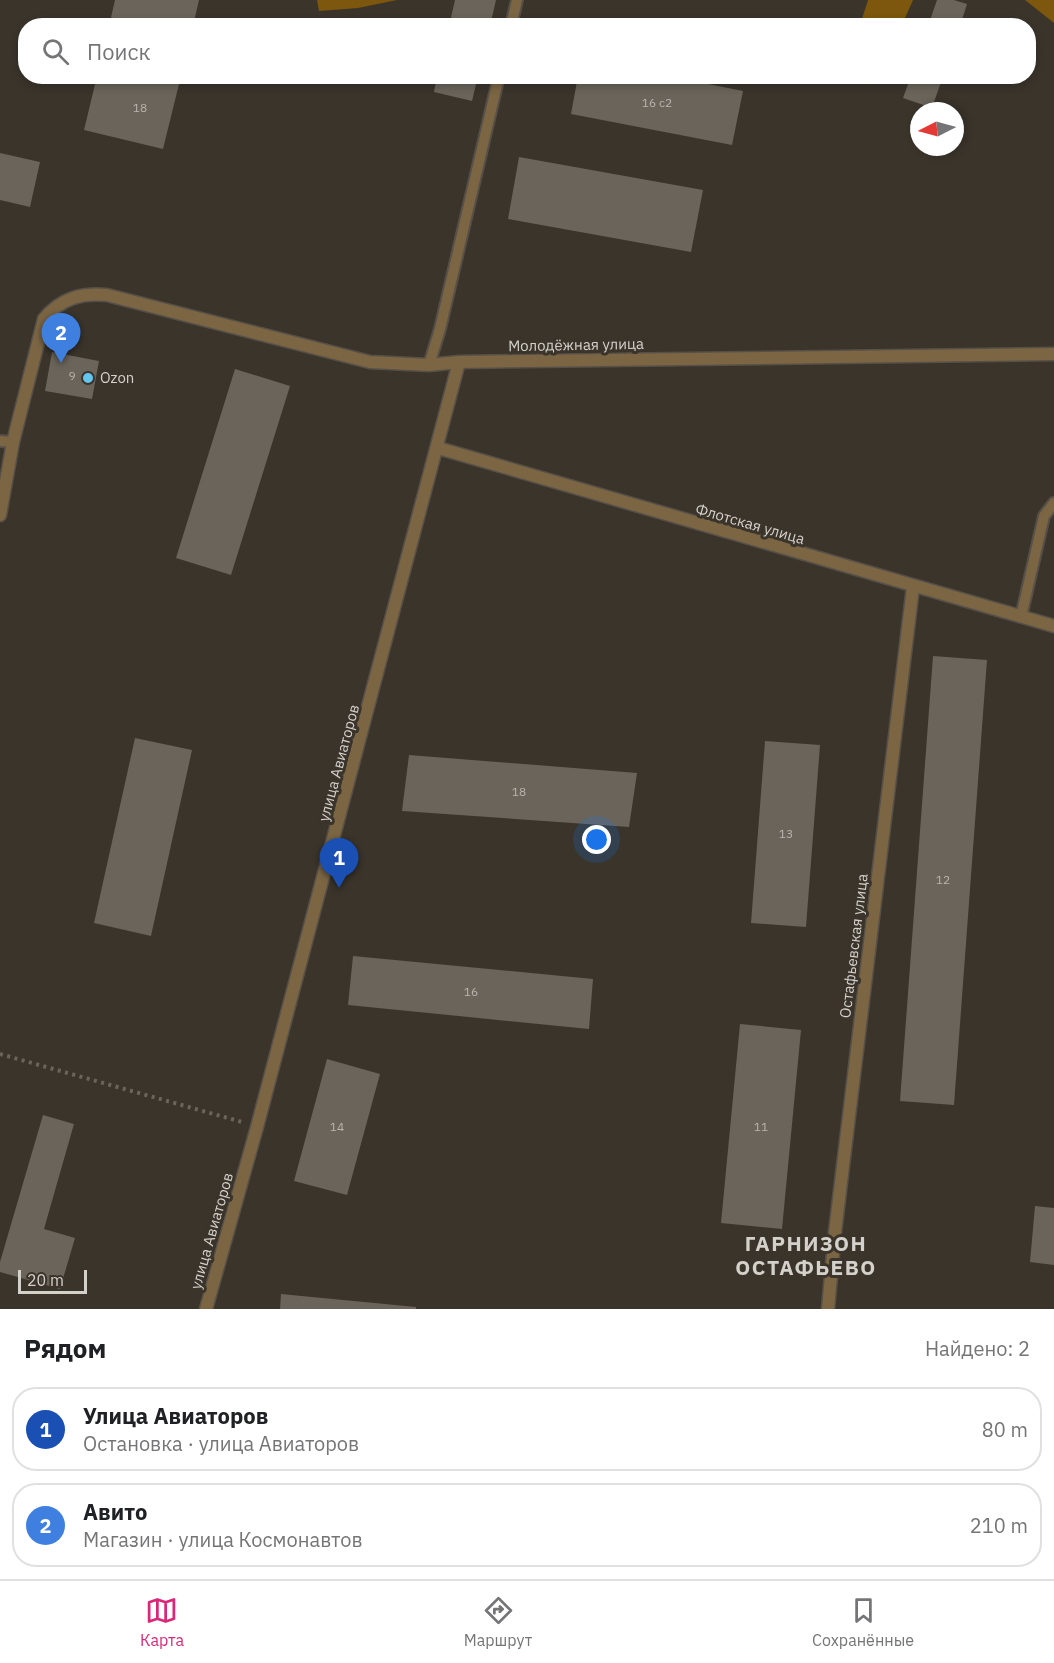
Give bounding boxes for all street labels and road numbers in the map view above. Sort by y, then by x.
street label: Молодёжная улица [508,334,644,355]
street label: Флотская улица [693,499,807,548]
street label: улица Авиаторов [314,702,363,823]
street label: Остафьевская улица [835,873,872,1019]
street label: улица Авиаторов [186,1170,237,1291]

